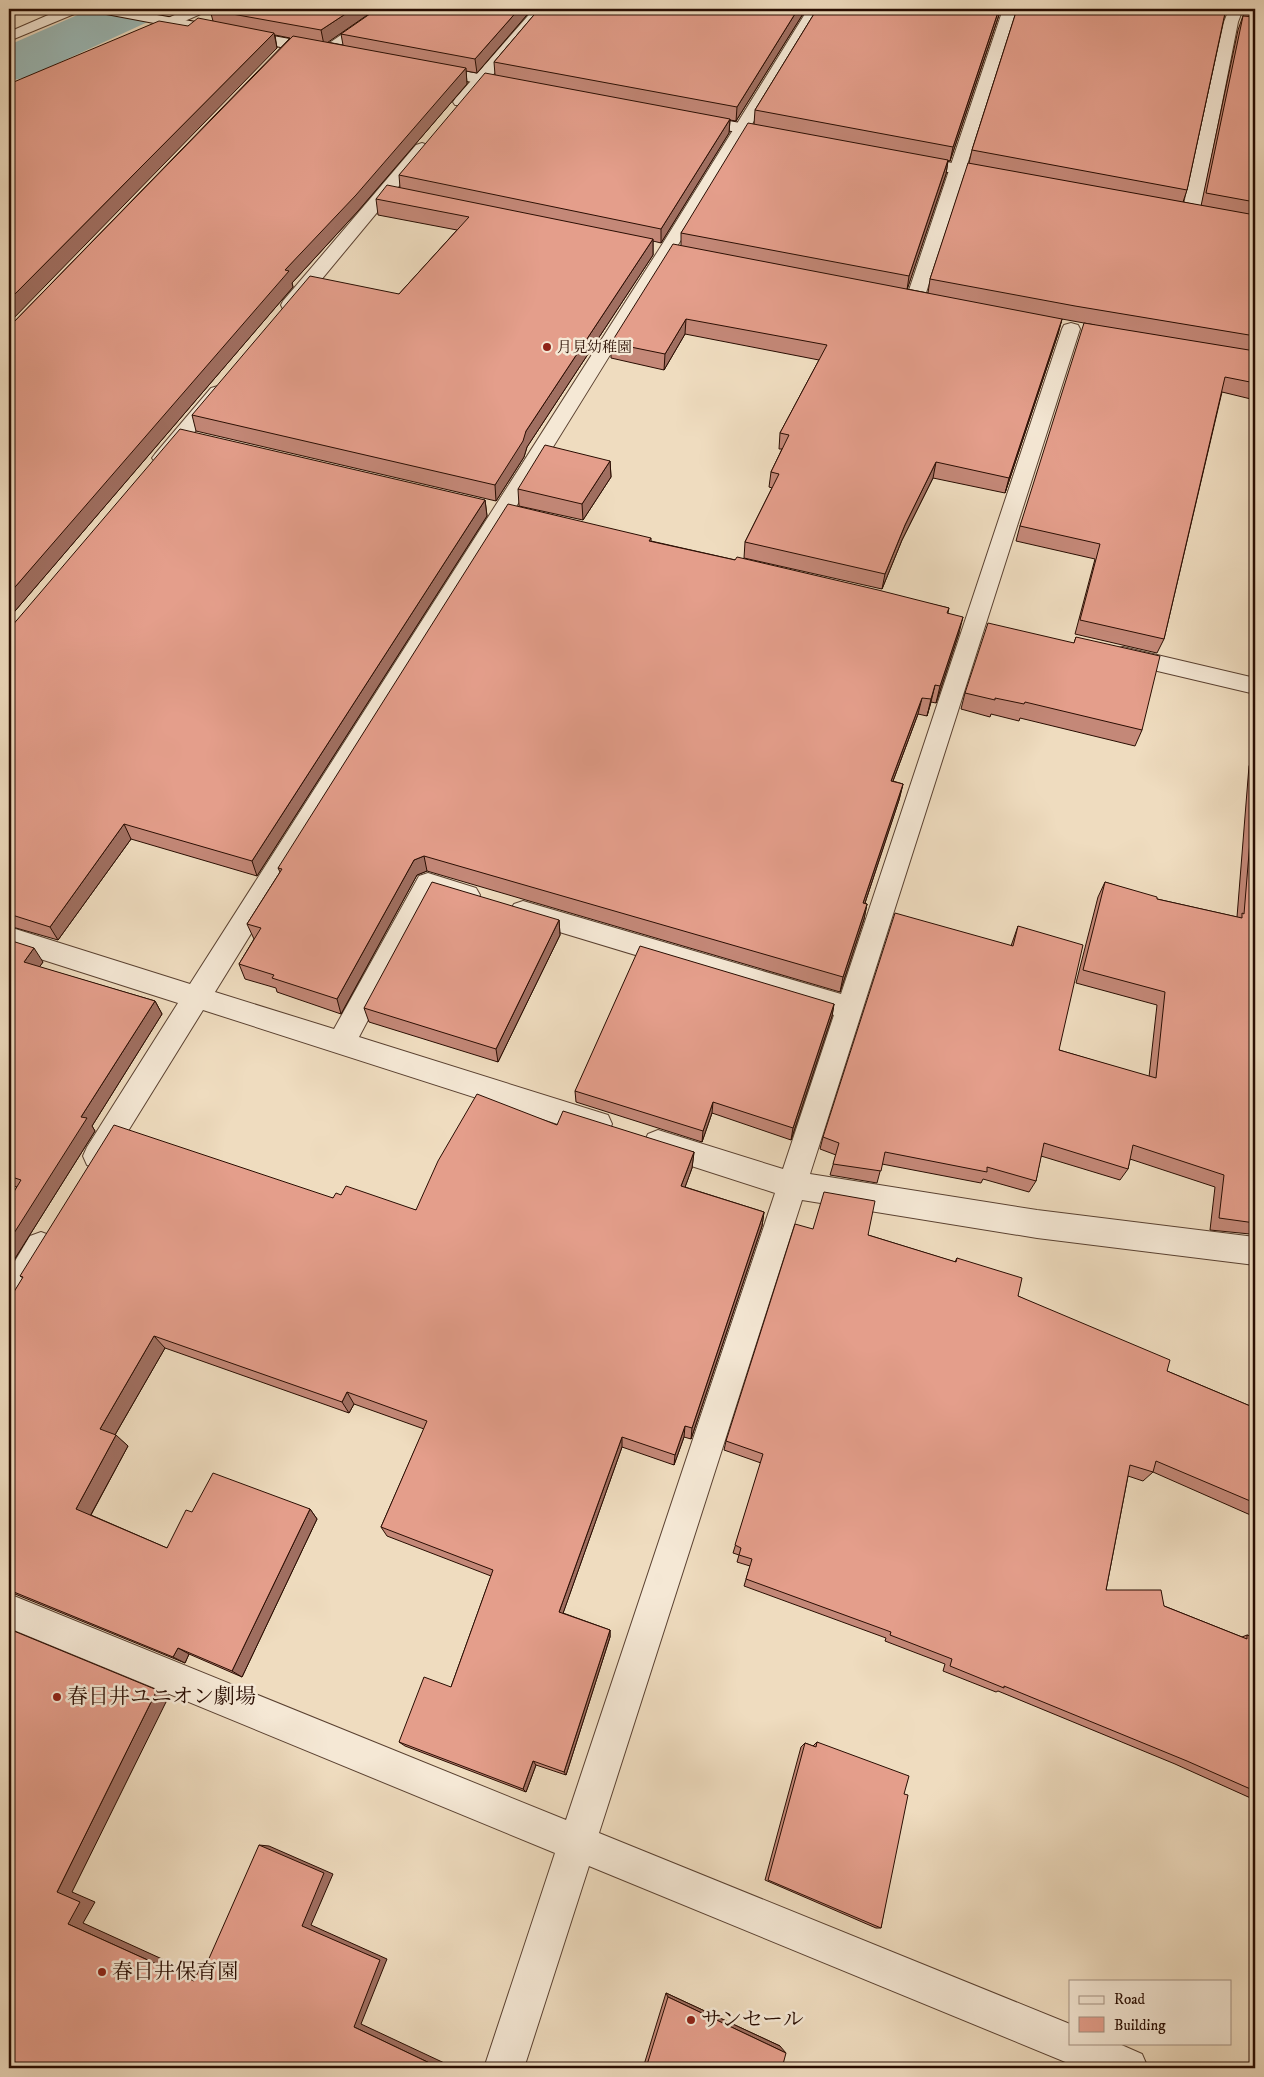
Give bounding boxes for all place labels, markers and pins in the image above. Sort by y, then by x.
place label: 月見幼稚園 [557,338,632,357]
marker: 月見幼稚園 [541,341,553,353]
place label: 春日井ユニオン劇場 [67,1684,256,1710]
marker: 春日井ユニオン劇場 [51,1691,63,1703]
place label: 春日井保育園 [112,1959,238,1985]
marker: 春日井保育園 [96,1966,108,1978]
place label: サンセール [701,2007,804,2033]
marker: サンセール [685,2014,697,2026]

